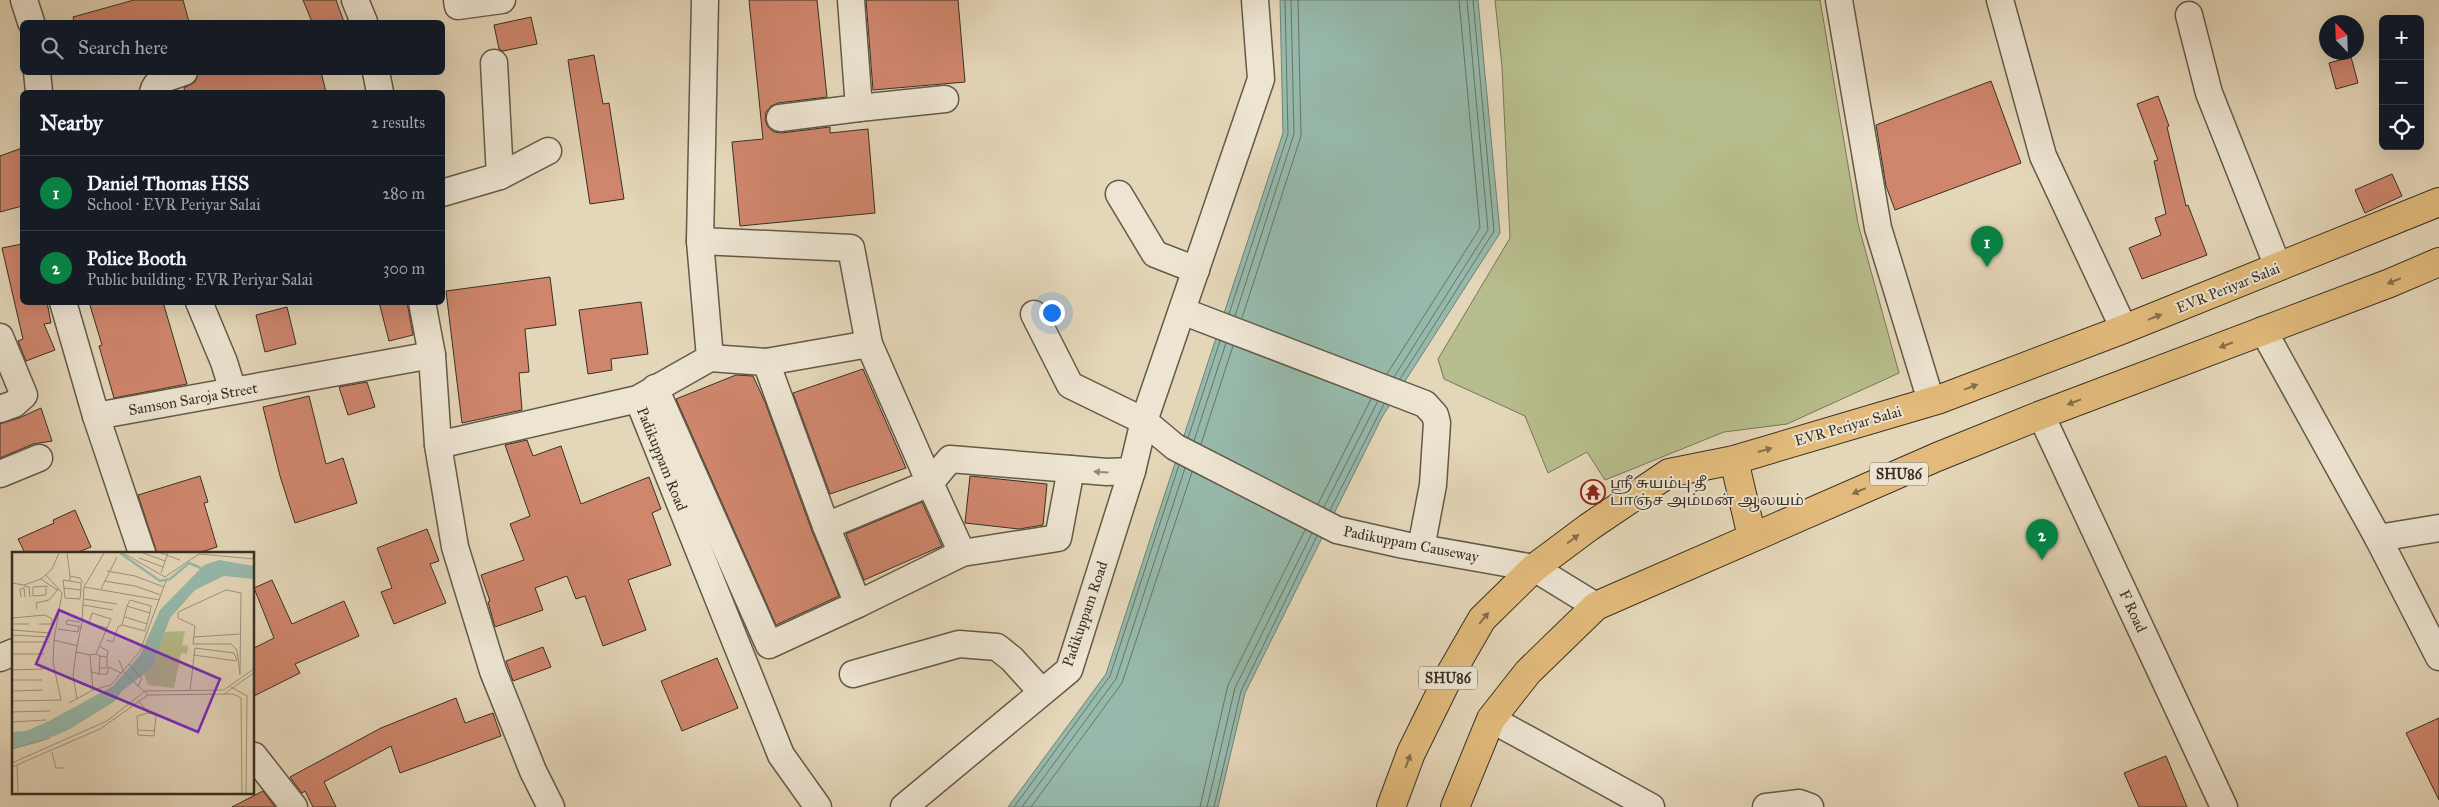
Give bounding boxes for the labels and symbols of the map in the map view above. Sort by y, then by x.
north arrow [2319,15,2364,60]
pin: 1 [1971,226,2003,267]
street label: EVR Periyar Salai [2173,259,2283,317]
one-way arrow [2386,277,2401,285]
your location [1039,300,1065,326]
one-way arrow [2148,313,2163,321]
one-way arrow [2218,341,2233,349]
street label: Samson Saroja Street [127,379,260,419]
one-way arrow [1964,383,1979,391]
one-way arrow [2066,398,2081,406]
street label: EVR Periyar Salai [1792,402,1904,450]
street label: Padikuppam Road [633,404,691,514]
one-way arrow [1758,446,1773,454]
road number: SHU86 [1870,462,1928,486]
one-way arrow [1093,467,1109,475]
place label: ஶ்ரீ சுயம்பு தீ பாஞ்ச அம்மன் ஆலயம் [1610,474,1804,512]
temple icon: ஶ்ரீ சுயம்பு தீ பாஞ்ச அம்மன் ஆலயம் [1580,479,1606,505]
one-way arrow [1852,488,1866,496]
pin: 2 [2026,519,2058,560]
street label: Padikuppam Causeway [1342,522,1481,566]
one-way arrow [1566,533,1579,544]
inset map [12,552,255,794]
street label: Padikuppam Road [1059,558,1112,669]
street label: F Road [2115,587,2151,636]
one-way arrow [1479,612,1490,625]
road number: SHU86 [1419,666,1477,690]
one-way arrow [1404,753,1412,768]

